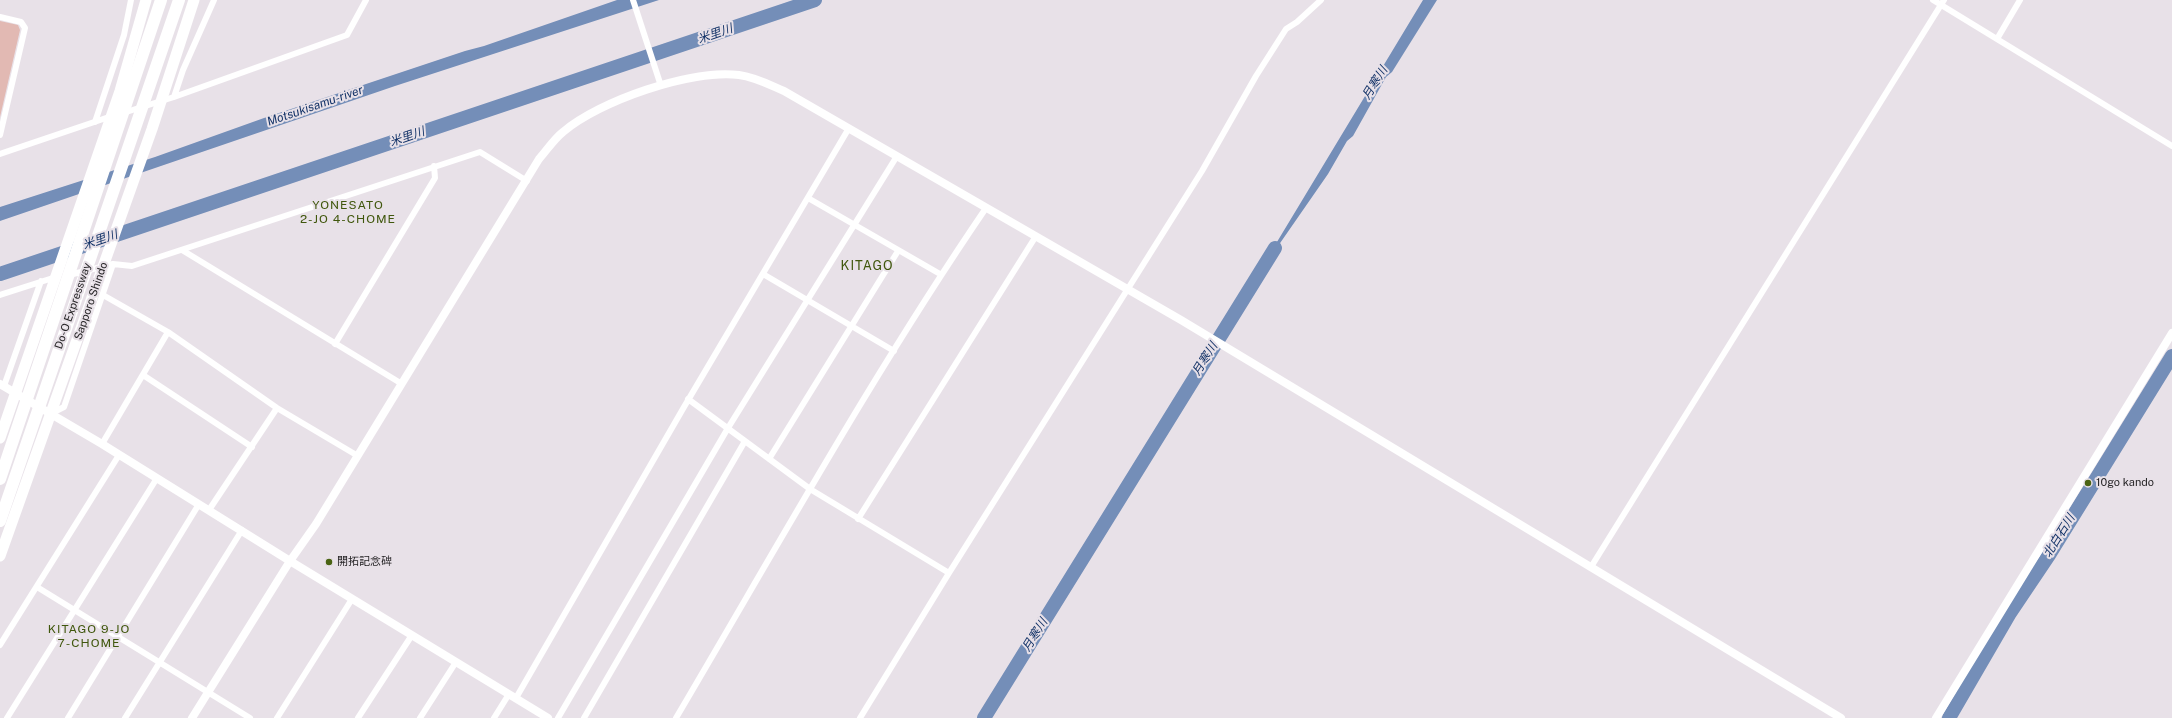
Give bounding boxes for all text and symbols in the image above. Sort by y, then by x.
water label: 米里川 [696,21,734,47]
water label: 月寒川 [1359,64,1391,102]
water label: Motsukisamu-river [265,83,365,129]
water label: 米里川 [388,124,426,150]
district label: YONESATO 2-JO 4-CHOME [300,198,396,226]
water label: 米里川 [81,227,119,253]
district label: KITAGO [841,258,893,274]
street label: Sapporo Shindo [71,260,111,342]
street label: Do-O Expressway [52,261,94,351]
water label: 月寒川 [1189,340,1221,378]
place label: 10go kando [2096,476,2154,490]
marker: 10go kando [2083,478,2093,488]
water label: 北白石川 [2040,512,2078,560]
place label: 開拓記念碑 [337,555,392,569]
marker: 開拓記念碑 [324,557,334,567]
water label: 月寒川 [1019,616,1051,654]
district label: KITAGO 9-JO 7-CHOME [48,622,130,650]

